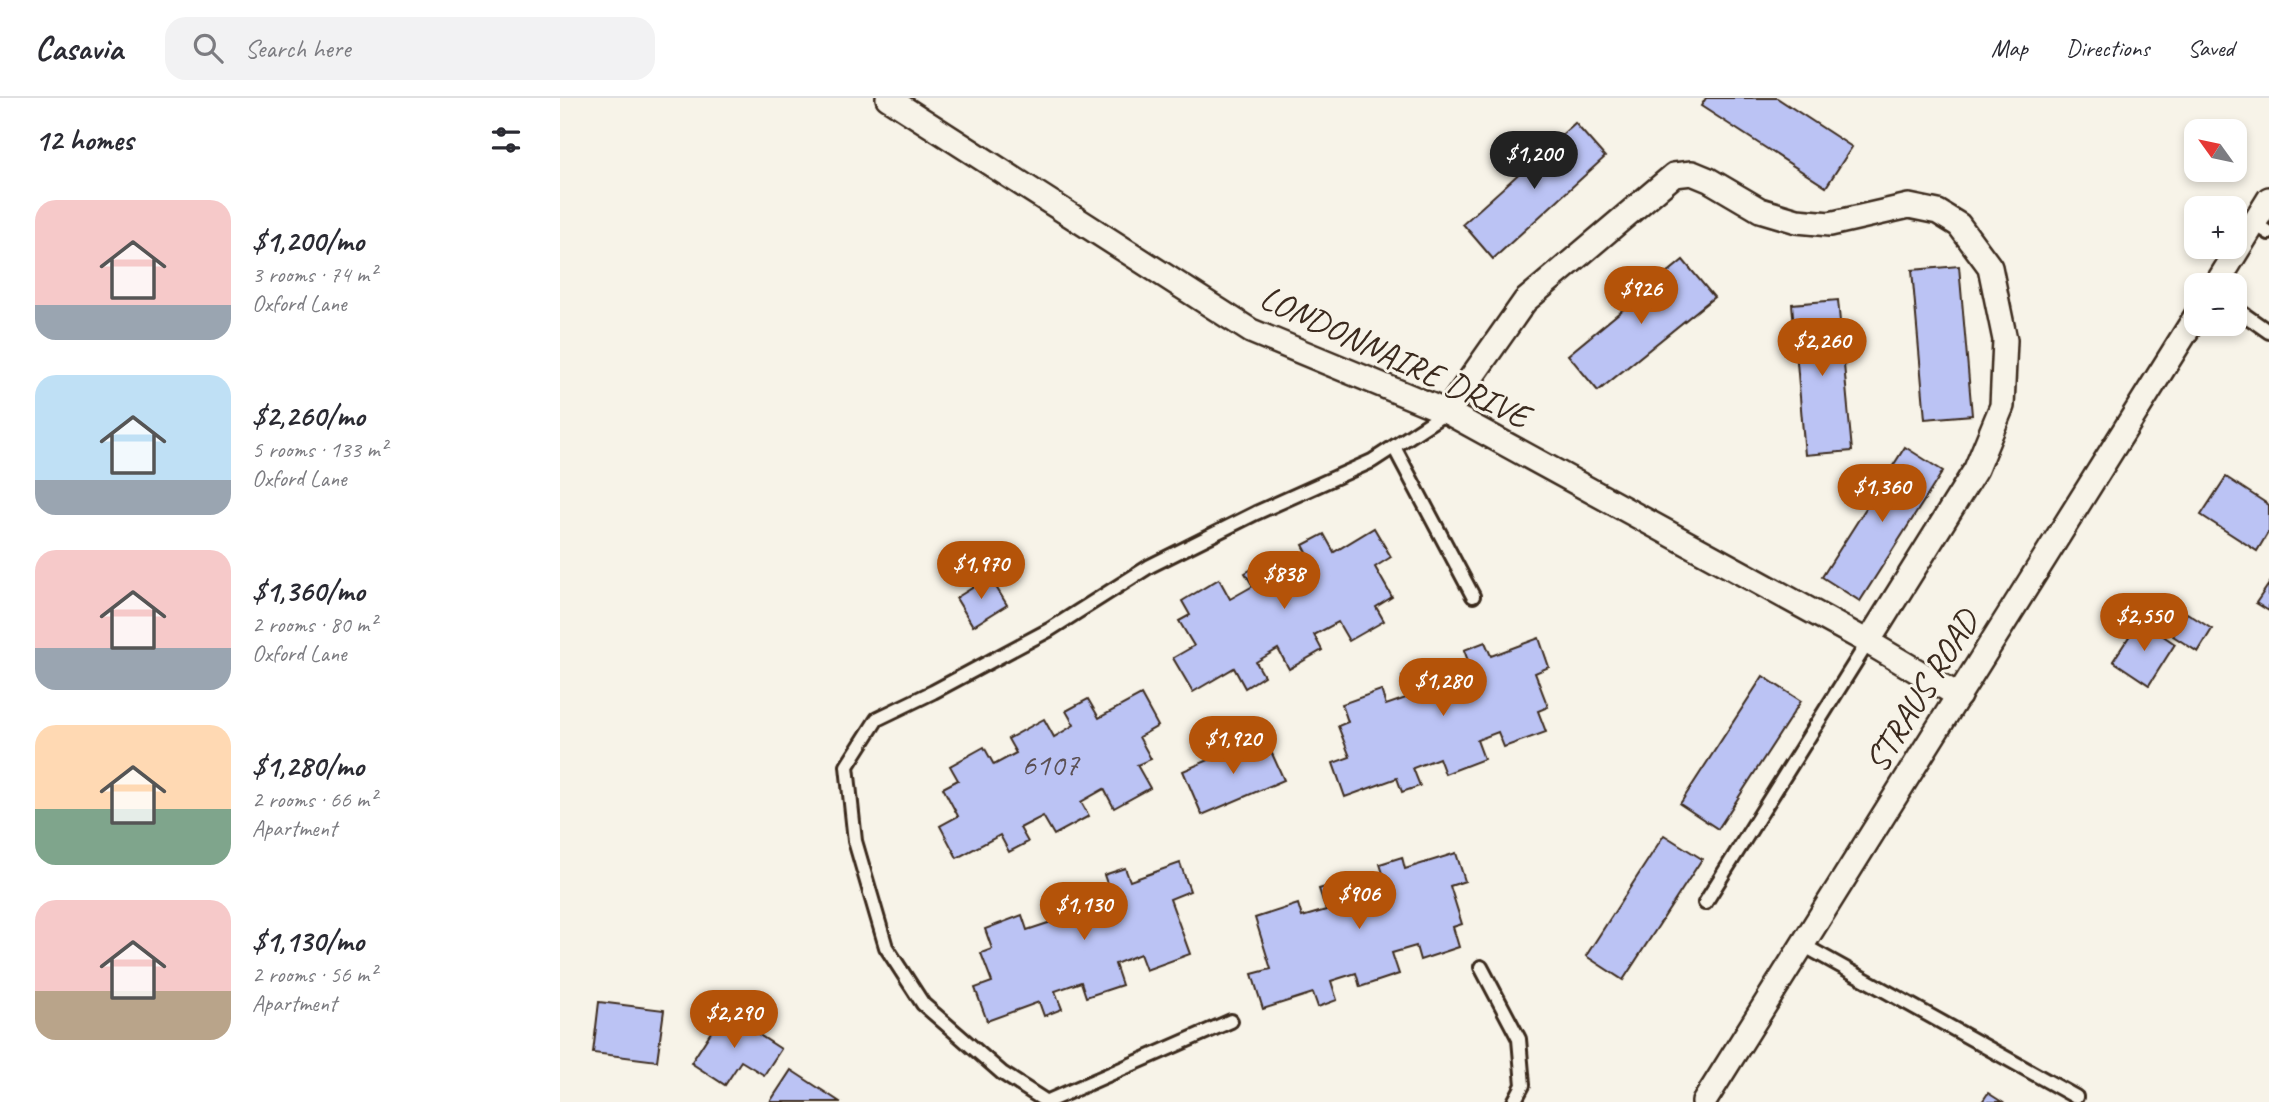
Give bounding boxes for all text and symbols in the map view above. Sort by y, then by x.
search box [165,17,655,80]
text: Casavia [35,27,123,69]
icon: search [189,29,227,67]
text: Search here [245,32,351,65]
text: Map [1991,33,2028,63]
text: Directions [2066,33,2149,63]
text: Saved [2187,33,2234,63]
north arrow [2184,119,2247,182]
map controls [2184,119,2247,336]
text: 12 homes [35,121,133,159]
icon: filters [487,121,525,159]
pin: $1,200 [1477,132,1591,191]
text: $1,200 [1506,139,1562,168]
button: + [2184,196,2247,259]
text: $1,200/mo [252,222,364,260]
icon: home [91,228,175,312]
text: 3 rooms · 74 m² [252,260,376,289]
pin: $926 [1600,266,1682,326]
button: − [2184,273,2247,336]
street label: LONDONNAIRE DRIVE [1253,274,1540,440]
text: $926 [1620,274,1662,303]
text: Oxford Lane [252,289,347,318]
pin: $2,260 [1765,318,1879,378]
text: $2,260 [1794,326,1850,355]
text: $2,260/mo [252,397,365,435]
icon: home [91,403,175,487]
text: 5 rooms · 133 m² [252,435,387,464]
text: Oxford Lane [252,464,347,493]
pin: $1,360 [1825,464,1939,524]
text: $1,360 [1854,472,1910,501]
pin: $1,970 [924,542,1038,601]
text: $1,970 [953,549,1009,578]
pin: $838 [1243,552,1325,611]
text: $838 [1263,559,1305,588]
text: $1,360/mo [252,572,365,610]
icon: home [91,578,175,662]
pin: $2,550 [2087,594,2201,653]
street label: STRAUS ROAD [1854,600,1990,780]
text: $2,550 [2116,601,2172,630]
text: 2 rooms · 80 m² [252,610,376,639]
text: Oxford Lane [252,639,347,668]
pin: $1,280 [1386,658,1500,718]
text: $1,280 [1415,666,1471,695]
pin: $1,920 [1176,716,1290,776]
text: $1,920 [1205,724,1261,753]
house number: 6107 [1021,744,1080,785]
text: $1,280/mo [252,747,364,785]
icon: home [91,753,175,837]
text: 2 rooms · 66 m² [252,785,376,814]
text: Apartment [252,814,337,843]
pin: $906 [1318,872,1400,931]
text: $906 [1338,879,1380,908]
pin: $1,130 [1027,882,1141,942]
text: $1,130 [1056,890,1112,919]
text: $1,130/mo [252,922,364,960]
icon: home [91,928,175,1012]
text: 2 rooms · 56 m² [252,960,376,989]
text: Apartment [252,989,337,1018]
pin: $2,290 [677,990,791,1050]
text: $2,290 [706,998,762,1027]

